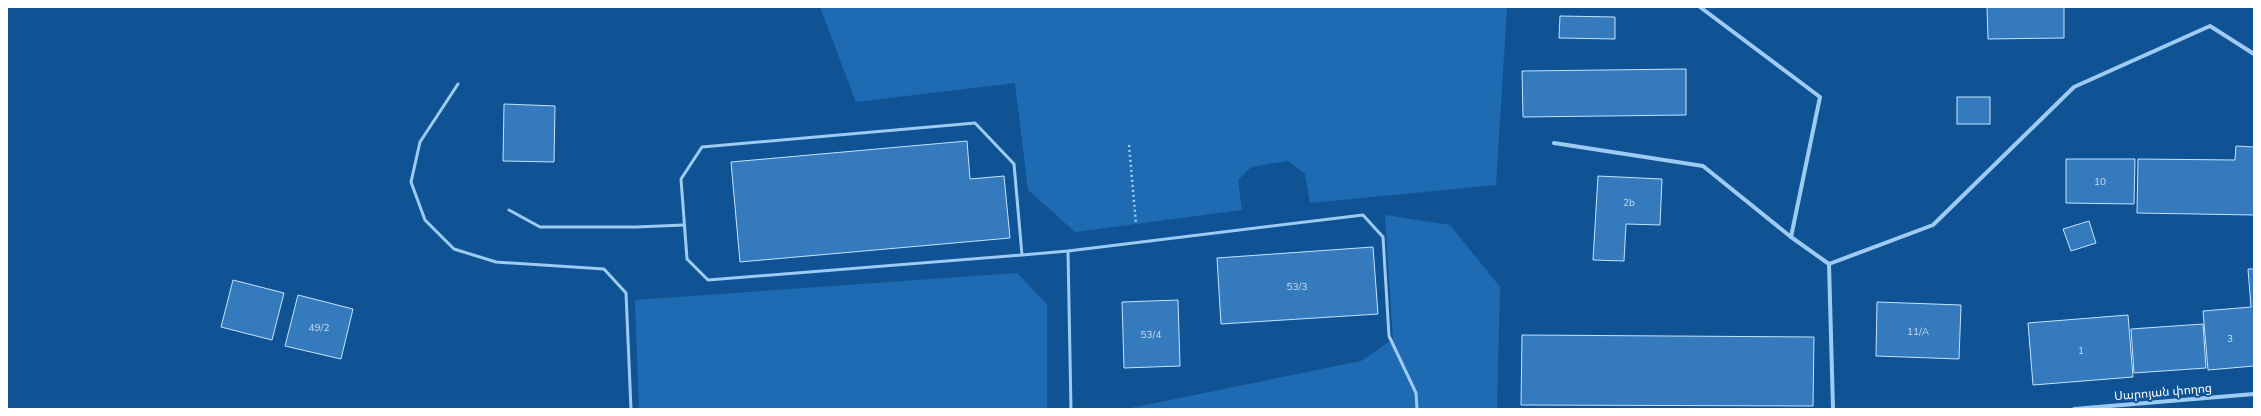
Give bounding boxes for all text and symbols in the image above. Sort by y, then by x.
house number: 10 [2094,175,2106,189]
house number: 2b [1623,196,1635,210]
house number: 53/3 [1287,280,1307,294]
house number: 49/2 [309,321,329,335]
house number: 11/A [1907,325,1930,339]
house number: 53/4 [1141,328,1161,342]
house number: 3 [2227,332,2233,346]
house number: 1 [2078,344,2084,358]
street label: Սարոյան փողոց [2113,380,2213,404]

